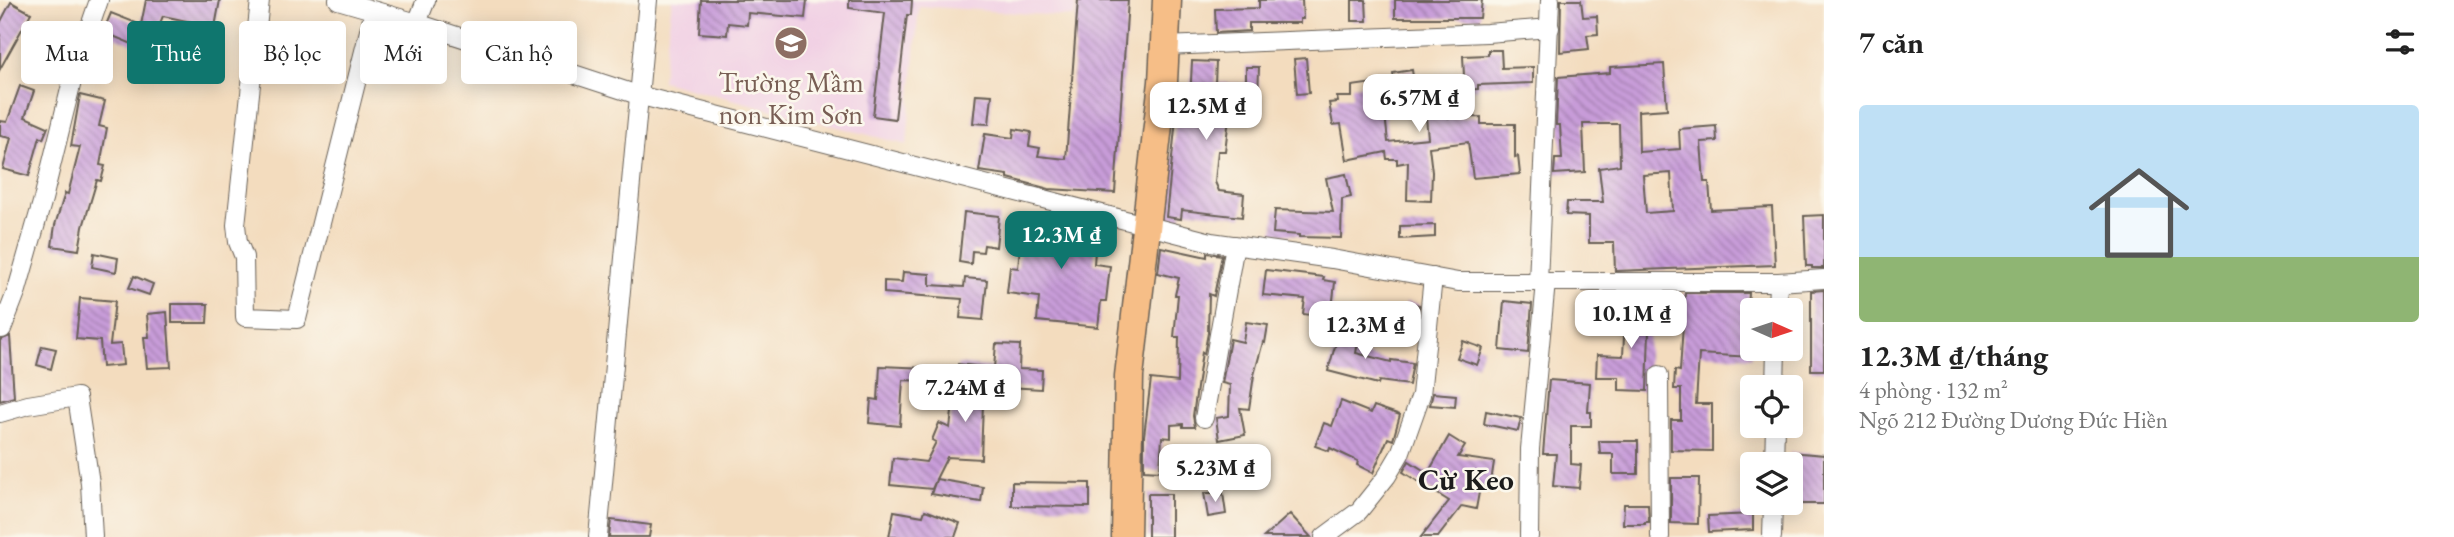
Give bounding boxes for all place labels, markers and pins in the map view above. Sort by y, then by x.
school or university icon: Trường Mầm non Kim Sơn [772,24,810,62]
place label: Trường Mầm non Kim Sơn [718,64,864,132]
pin: 6.57M ₫ [1354,74,1484,134]
pin: 12.5M ₫ [1141,82,1271,142]
pin: 12.3M ₫ [996,212,1126,271]
pin: 10.1M ₫ [1566,290,1696,350]
pin: 12.3M ₫ [1300,302,1430,361]
pin: 7.24M ₫ [900,364,1030,424]
pin: 5.23M ₫ [1150,444,1280,504]

